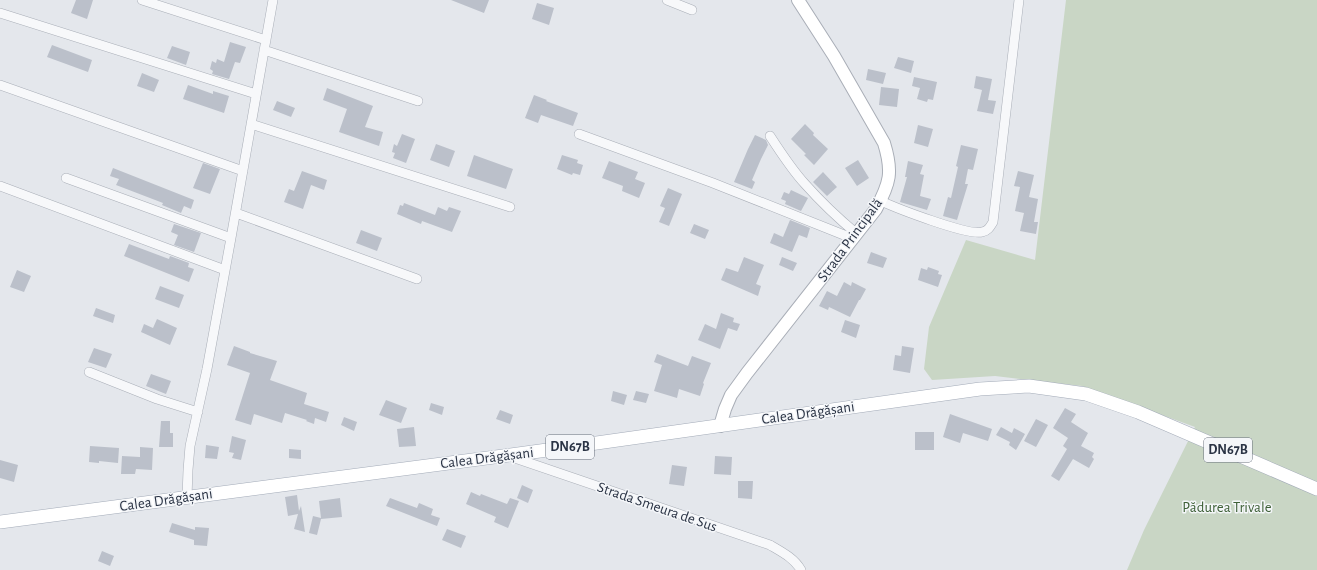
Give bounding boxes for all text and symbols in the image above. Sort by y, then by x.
street label: Strada Principală [815,195,885,284]
street label: Calea Drăgășani [761,399,856,428]
road number: DN67B [546,435,594,459]
road number: DN67B [1204,438,1252,462]
street label: Calea Drăgășani [440,445,535,472]
street label: Strada Smeura de Sus [595,479,719,535]
street label: Calea Drăgășani [119,486,214,515]
park label: Pădurea Trivale [1182,500,1272,515]

